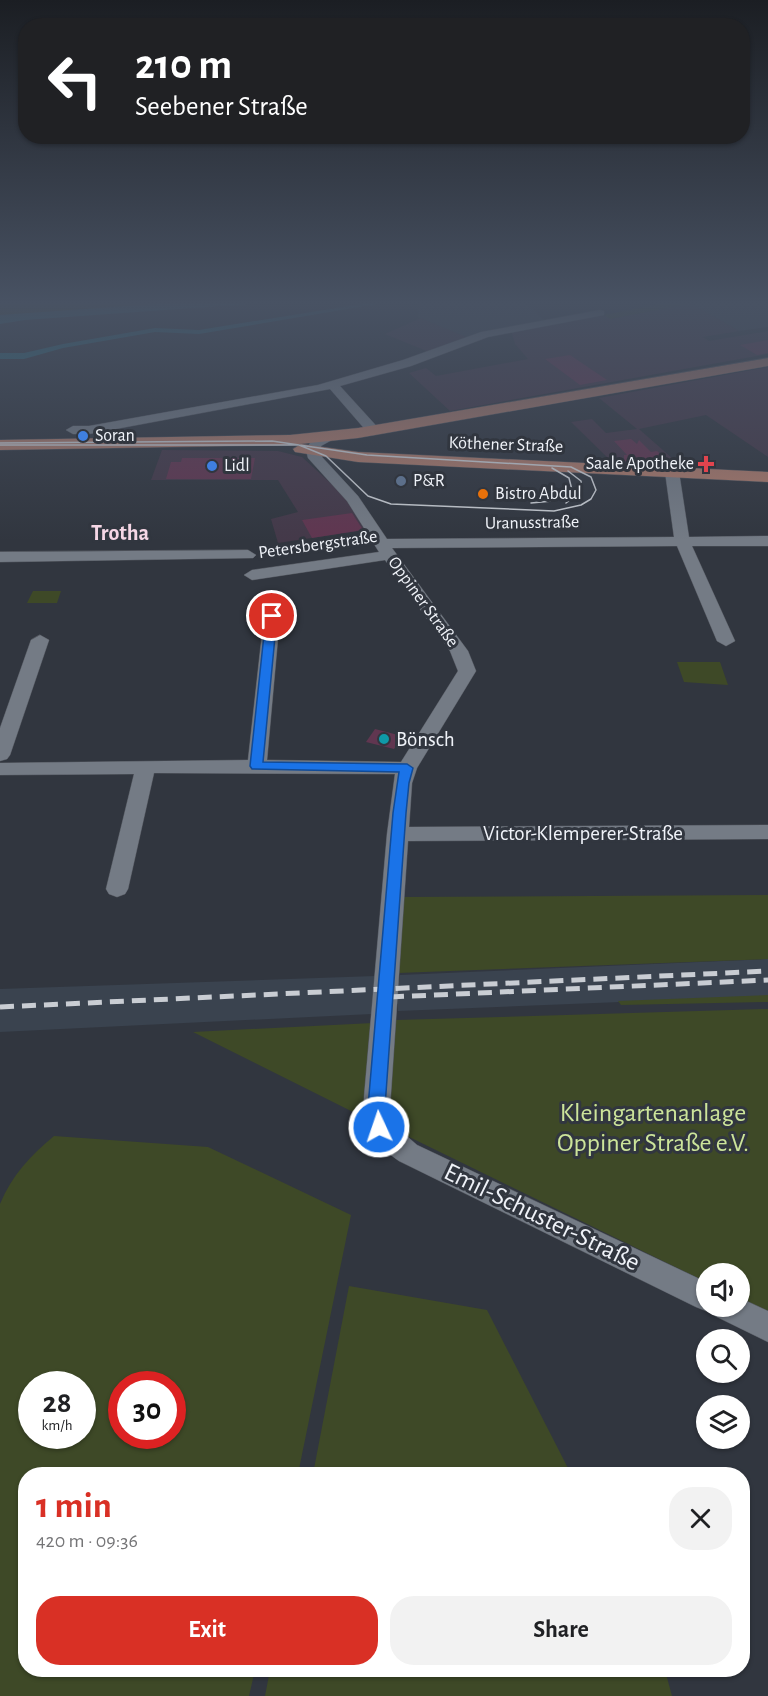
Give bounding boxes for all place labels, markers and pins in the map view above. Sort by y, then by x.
place label: Soran [95,427,135,445]
marker: Soran [76,429,90,443]
place label: Saale Apotheke [586,455,694,473]
place label: Lidl [224,457,250,475]
marker: Saale Apotheke [699,457,713,471]
marker: Lidl [205,459,219,473]
place label: P&R [413,472,445,490]
marker: P&R [394,474,408,488]
place label: Bistro Abdul [495,485,582,503]
marker: Bistro Abdul [476,487,490,501]
pin [246,590,297,641]
place label: Bönsch [396,729,455,750]
marker: Bönsch [377,732,391,746]

